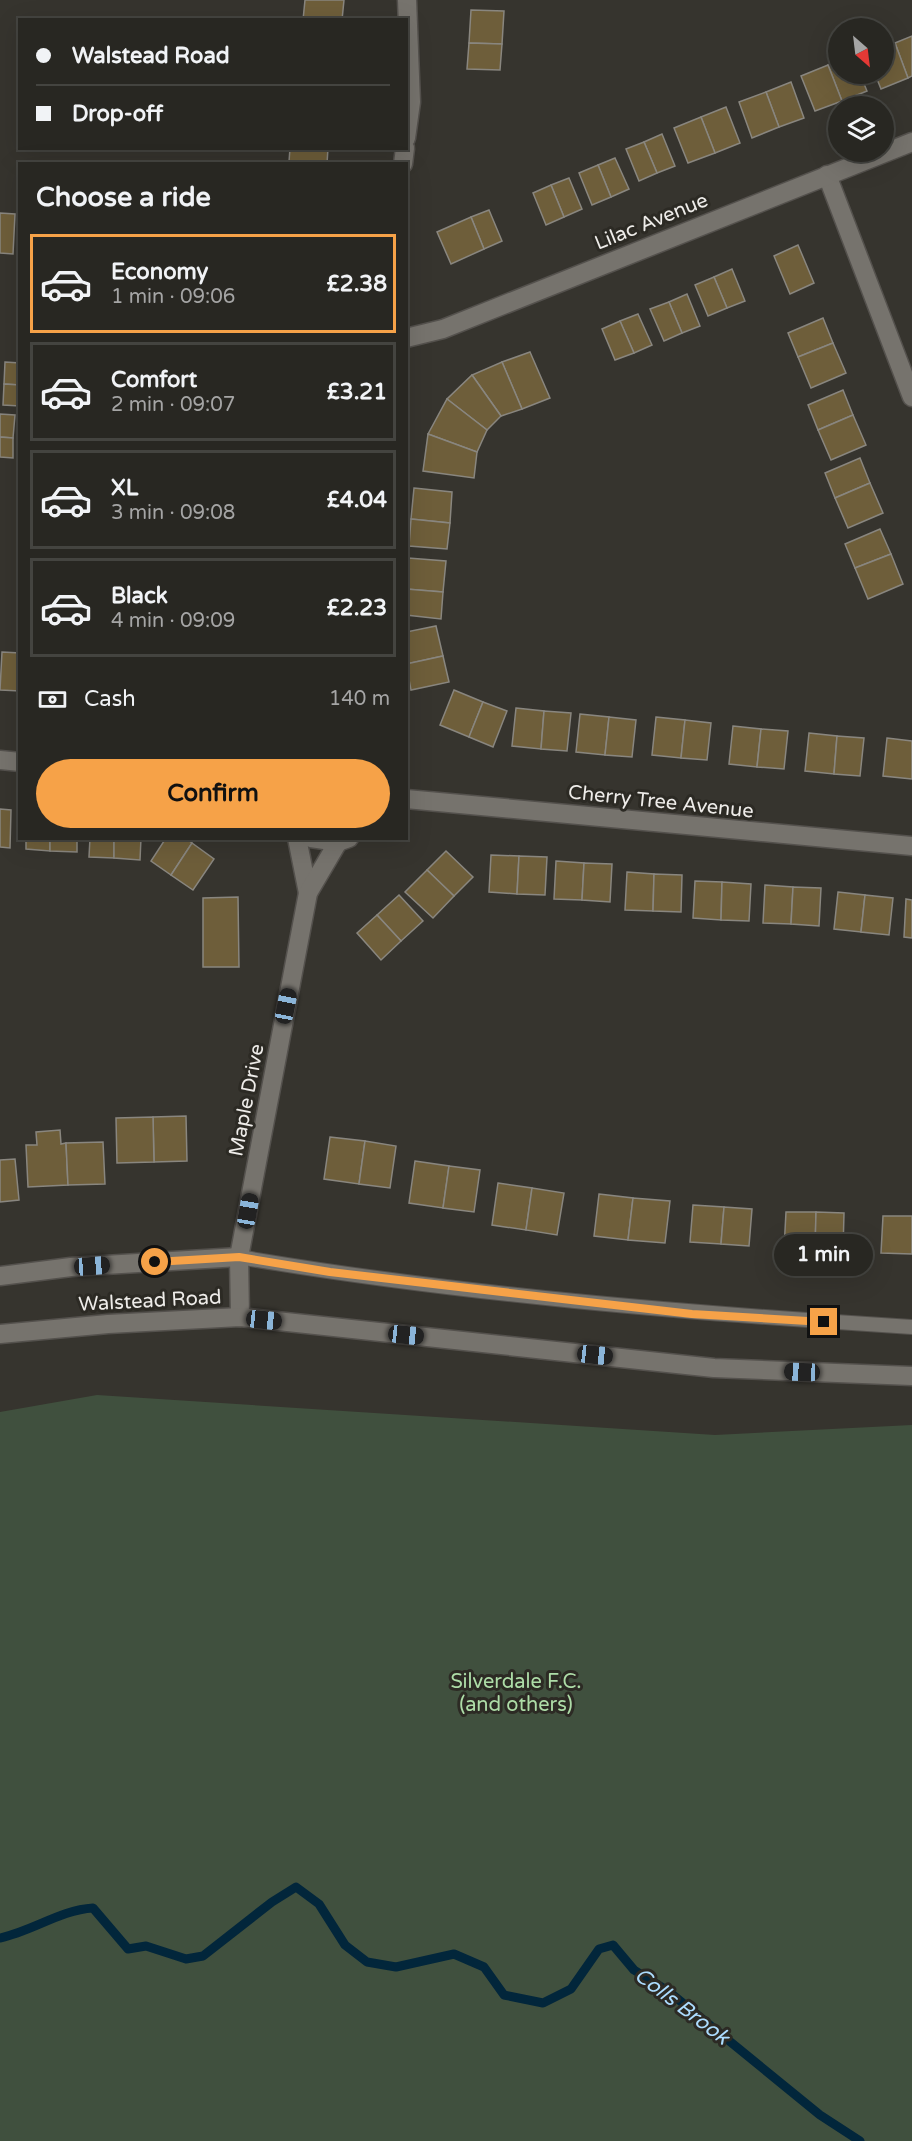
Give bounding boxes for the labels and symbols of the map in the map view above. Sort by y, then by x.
north arrow [828,18,894,84]
street label: Lilac Avenue [591,188,712,256]
street label: Cherry Tree Avenue [567,780,755,824]
car [274,987,298,1025]
street label: Maple Drive [224,1042,270,1158]
car [236,1192,260,1230]
callout: 1 min [774,1235,874,1277]
route start [141,1248,168,1275]
car [73,1256,111,1276]
street label: Walstead Road [78,1285,222,1317]
route end [810,1308,837,1335]
car [245,1309,283,1331]
car [387,1324,425,1346]
car [576,1344,614,1366]
car [784,1362,820,1382]
park label: Silverdale F.C. (and others) [450,1670,582,1717]
water label: Colls Brook [629,1963,735,2051]

